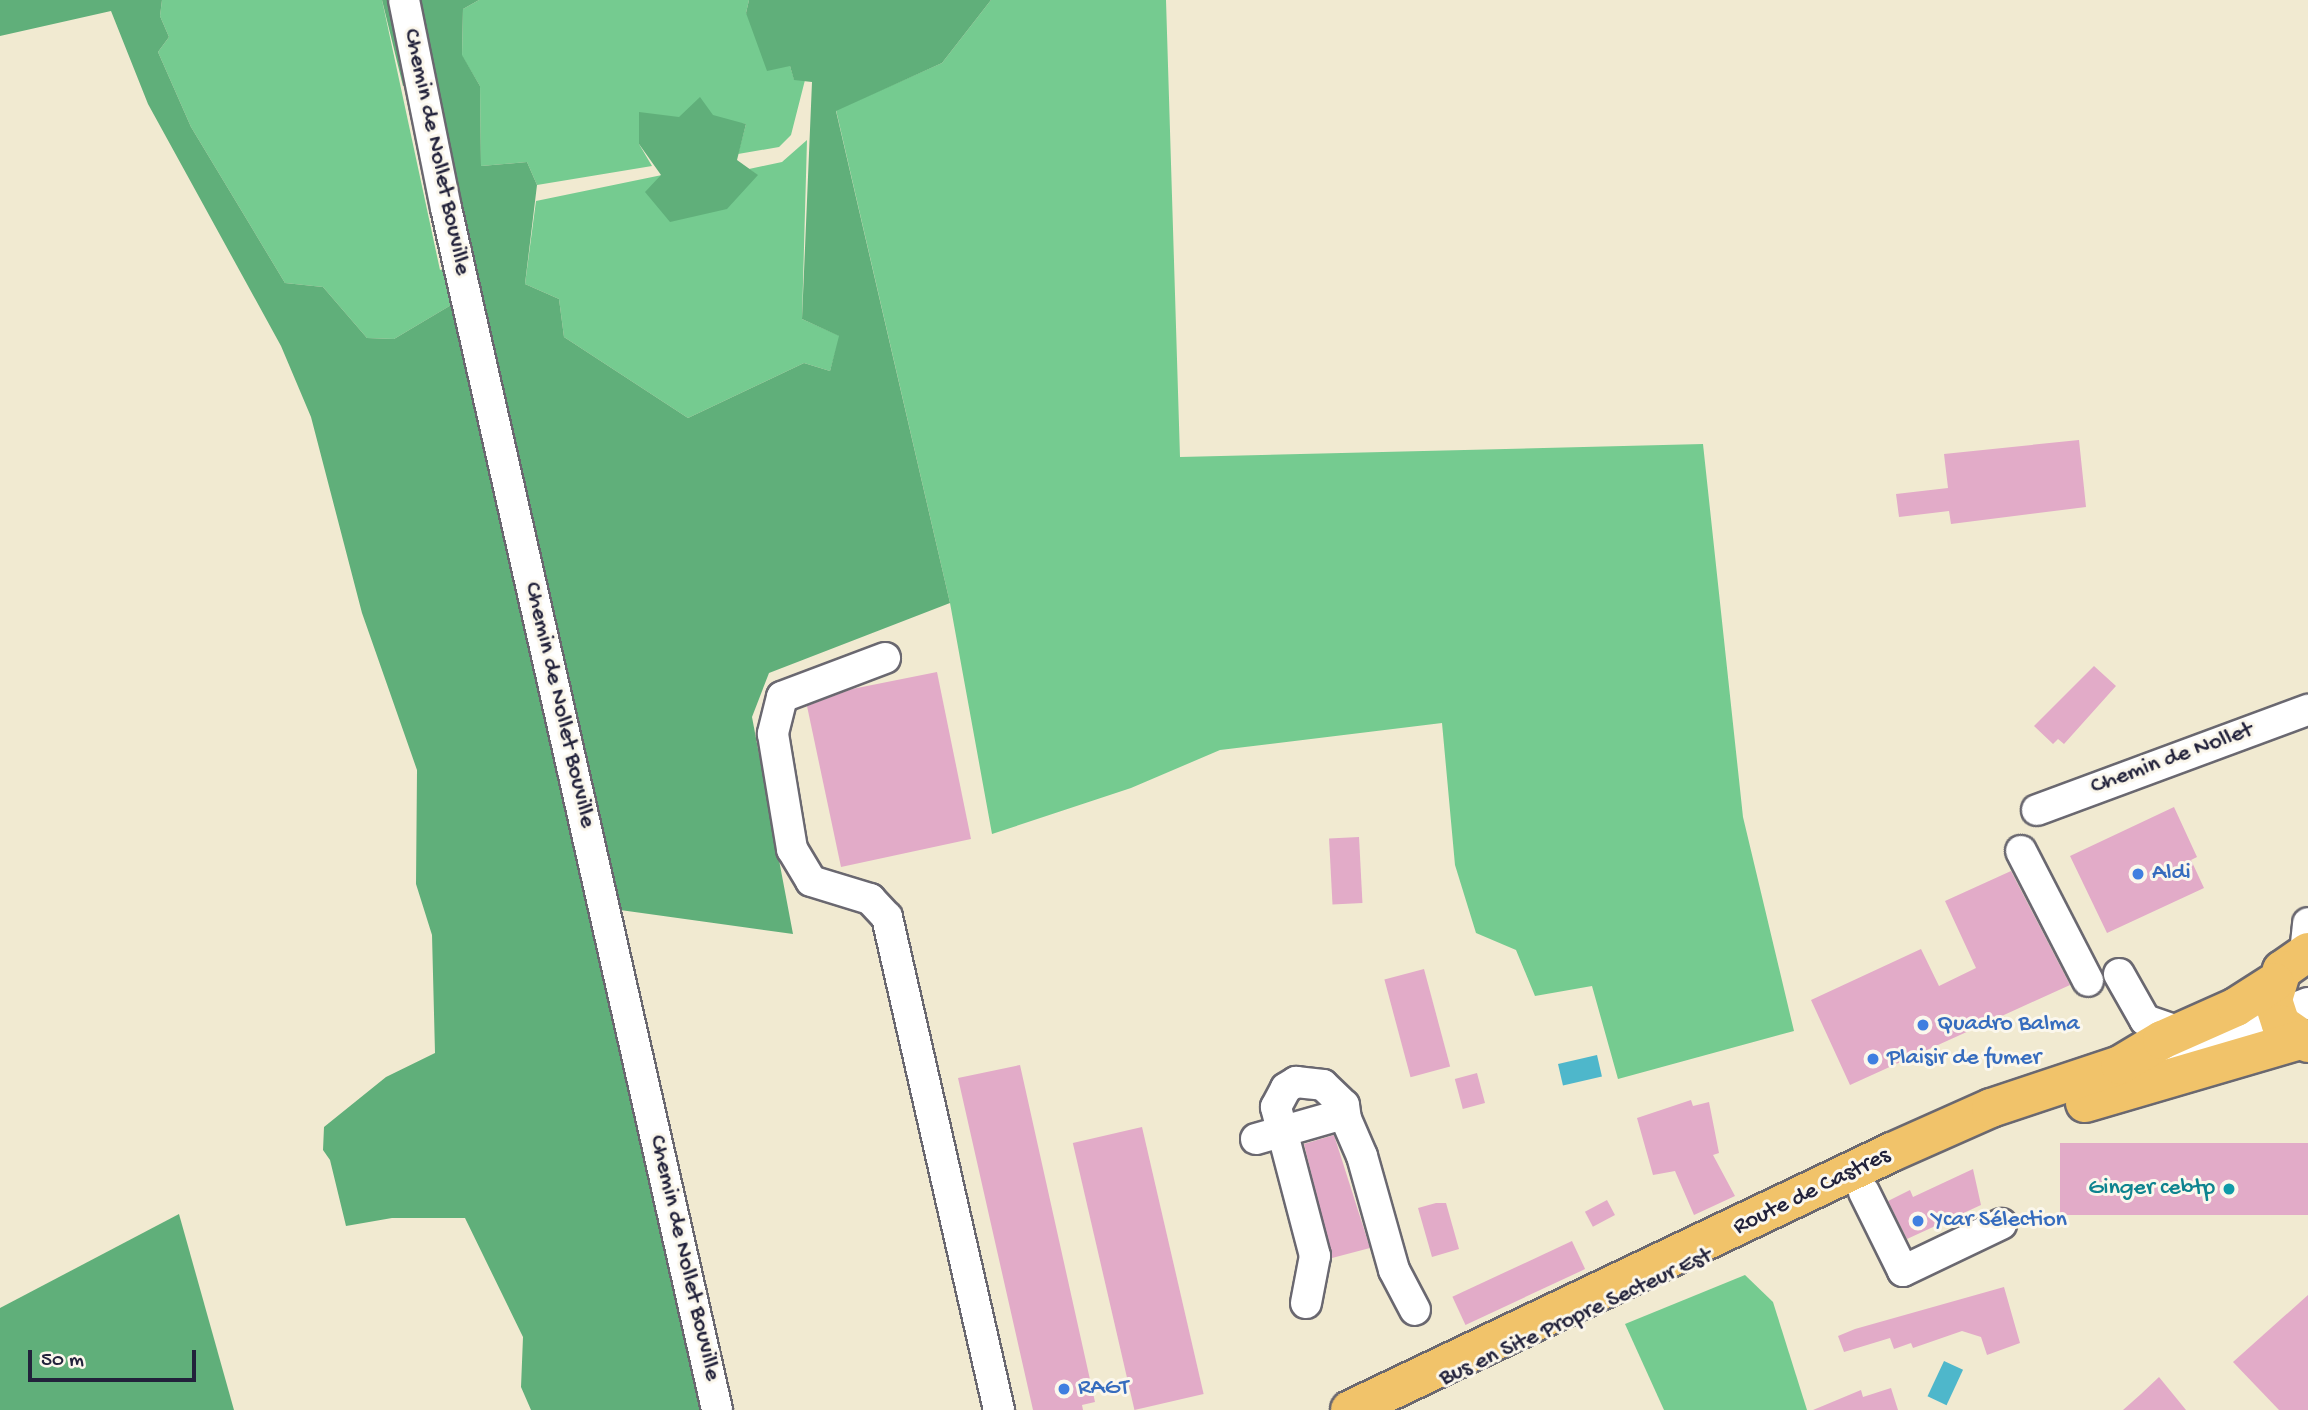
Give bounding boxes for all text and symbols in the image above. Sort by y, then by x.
street label: Chemin de Nollet Bouville [396,26,476,278]
street label: Chemin de Nollet Bouville [517,579,601,831]
street label: Chemin de Nollet [2087,716,2257,802]
place label: Aldi [2152,860,2191,888]
marker: Aldi [2130,866,2146,882]
place label: Quadro Balma [1937,1011,2080,1039]
marker: Quadro Balma [1915,1017,1931,1033]
place label: Plaisir de fumer [1887,1045,2041,1073]
marker: Plaisir de fumer [1865,1051,1881,1067]
street label: Chemin de Nollet Bouville [642,1132,726,1384]
street label: Route de Castres [1729,1142,1895,1242]
place label: Ginger cebtp [2088,1175,2215,1203]
marker: Ginger cebtp [2221,1181,2237,1197]
place label: Ycar Sélection [1932,1207,2067,1235]
marker: Ycar Sélection [1910,1213,1926,1229]
street label: Bus en Site Propre Secteur Est [1435,1242,1717,1394]
scale bar [32,1336,200,1380]
text: 50 m [41,1349,84,1374]
place label: RAGT [1078,1375,1129,1403]
marker: RAGT [1056,1381,1072,1397]

